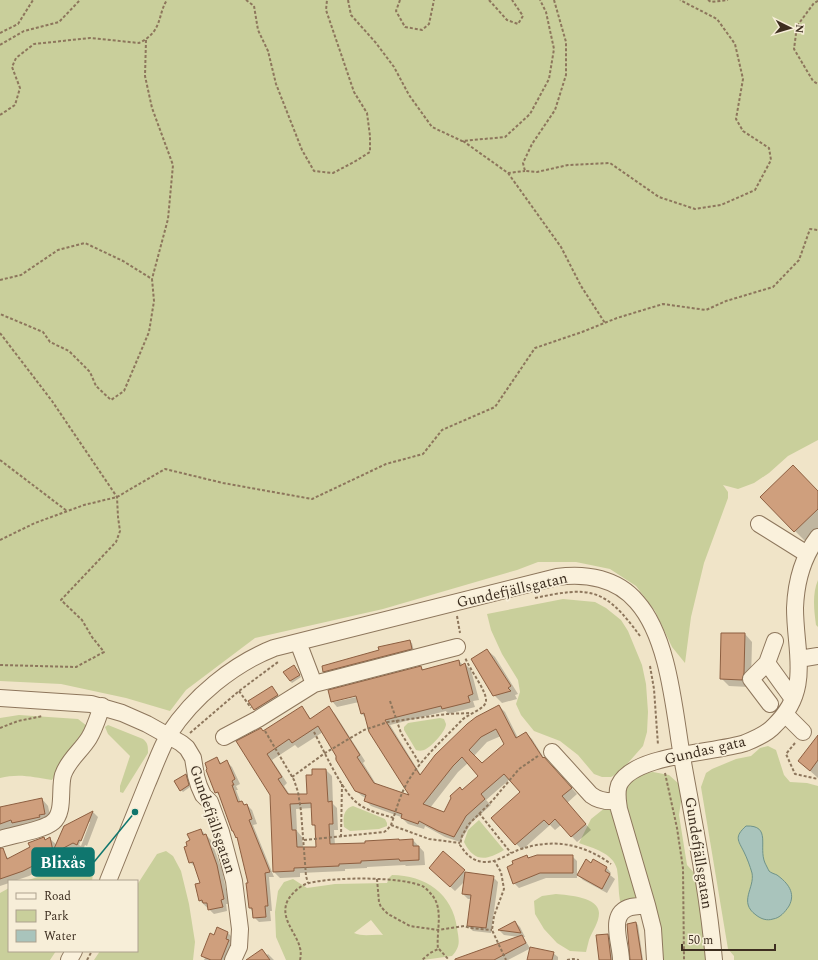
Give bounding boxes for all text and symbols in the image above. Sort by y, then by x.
north arrow [770,8,810,48]
text: N [791,24,808,34]
street label: Gundefjällsgatan [454,566,570,614]
street label: Gundas gata [662,730,749,771]
street label: Gundefjällsgatan [183,762,242,877]
street label: Gundefjällsgatan [678,795,719,911]
callout: Blixås [32,848,94,876]
text: Blixås [40,851,86,875]
legend [8,880,138,952]
text: Road [44,887,71,906]
text: Park [44,907,69,926]
scale bar [682,926,775,952]
text: Water [44,927,76,946]
text: 50 m [688,931,713,950]

